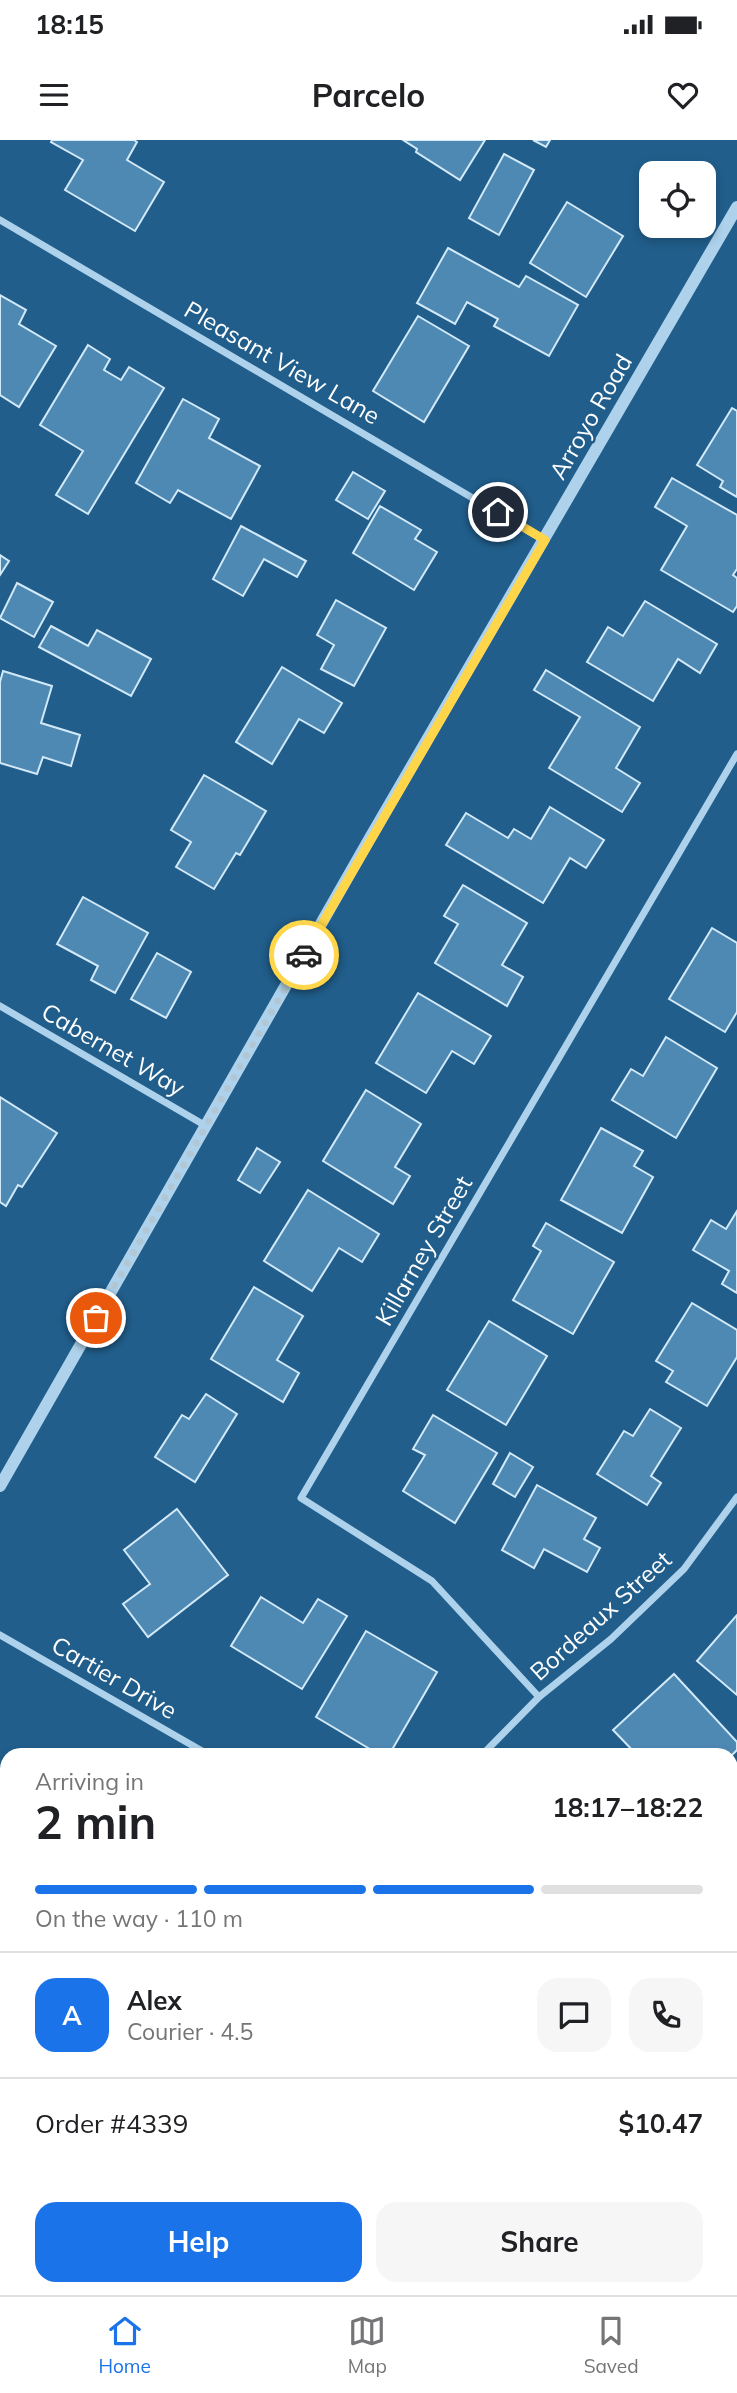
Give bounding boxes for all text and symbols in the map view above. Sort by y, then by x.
text: 18:15 [35,8,104,41]
text: Parcelo [312,75,425,115]
icon: menu [35,76,73,114]
icon: heart [664,76,702,114]
map controls [639,161,716,238]
button: locate [639,161,716,238]
street label: Pleasant View Lane [179,294,386,430]
street label: Arroyo Road [542,348,638,485]
pin [468,482,528,542]
icon: home [479,493,517,531]
courier [269,920,339,990]
icon: car [285,936,323,974]
street label: Cabernet Way [36,996,191,1102]
street label: Killarney Street [368,1170,478,1331]
pin [66,1288,126,1348]
icon: bag [77,1299,115,1337]
street label: Bordeaux Street [523,1544,677,1687]
street label: Cartier Drive [46,1629,183,1725]
text: Arriving in [35,1767,144,1796]
text: 18:17–18:22 [552,1791,703,1824]
text: 2 min [35,1793,156,1851]
text: On the way · 110 m [35,1904,243,1933]
button: chat [537,1978,611,2052]
button: phone [629,1978,703,2052]
text: Alex [127,1984,182,2017]
text: A [62,1999,82,2032]
text: Courier · 4.5 [127,2017,253,2046]
text: Order #4339 [35,2107,188,2140]
text: $10.47 [619,2107,703,2140]
button: Help [35,2202,362,2282]
button: Share [376,2202,703,2282]
tab: Home [98,2312,151,2378]
tab: Map [348,2312,387,2378]
tab: Saved [584,2312,639,2378]

